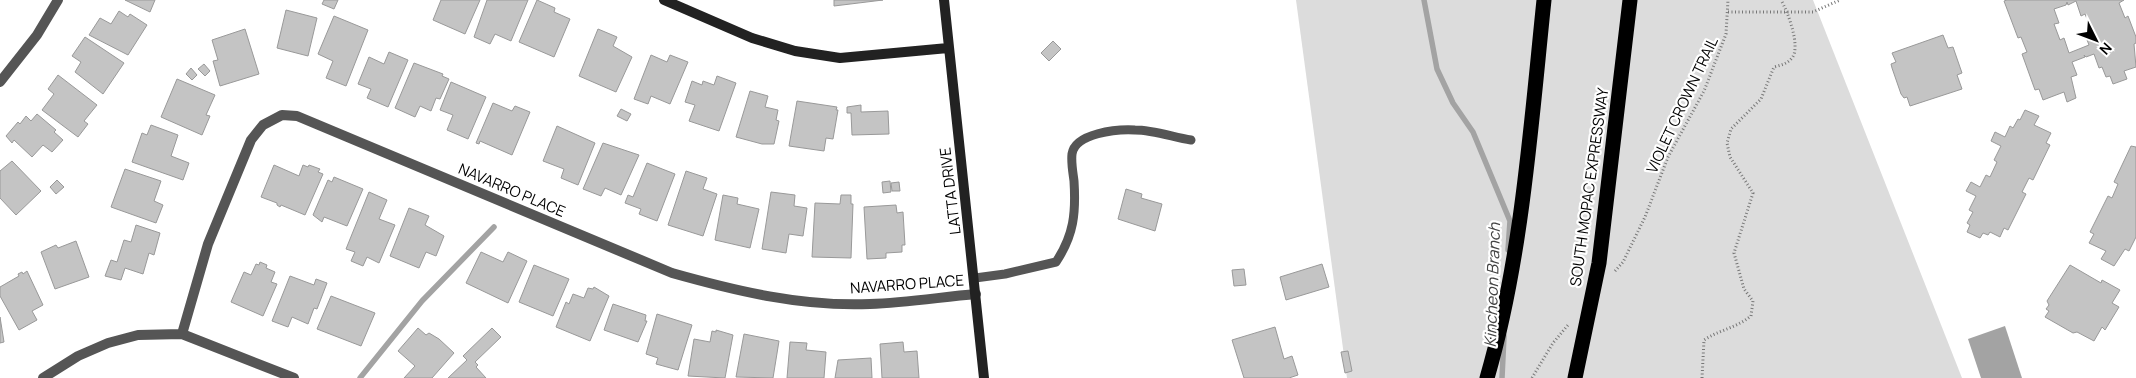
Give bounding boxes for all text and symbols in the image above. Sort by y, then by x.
north arrow [2071,15,2121,65]
street label: VIOLET CROWN TRAIL [1641,33,1723,177]
text: N [2096,39,2116,59]
street label: SOUTH MOPAC EXPRESSWAY [1565,86,1613,288]
street label: LATTA DRIVE [934,146,966,236]
street label: NAVARRO PLACE [455,158,569,222]
water label: Kincheon Branch [1479,222,1505,348]
street label: NAVARRO PLACE [849,270,965,298]

